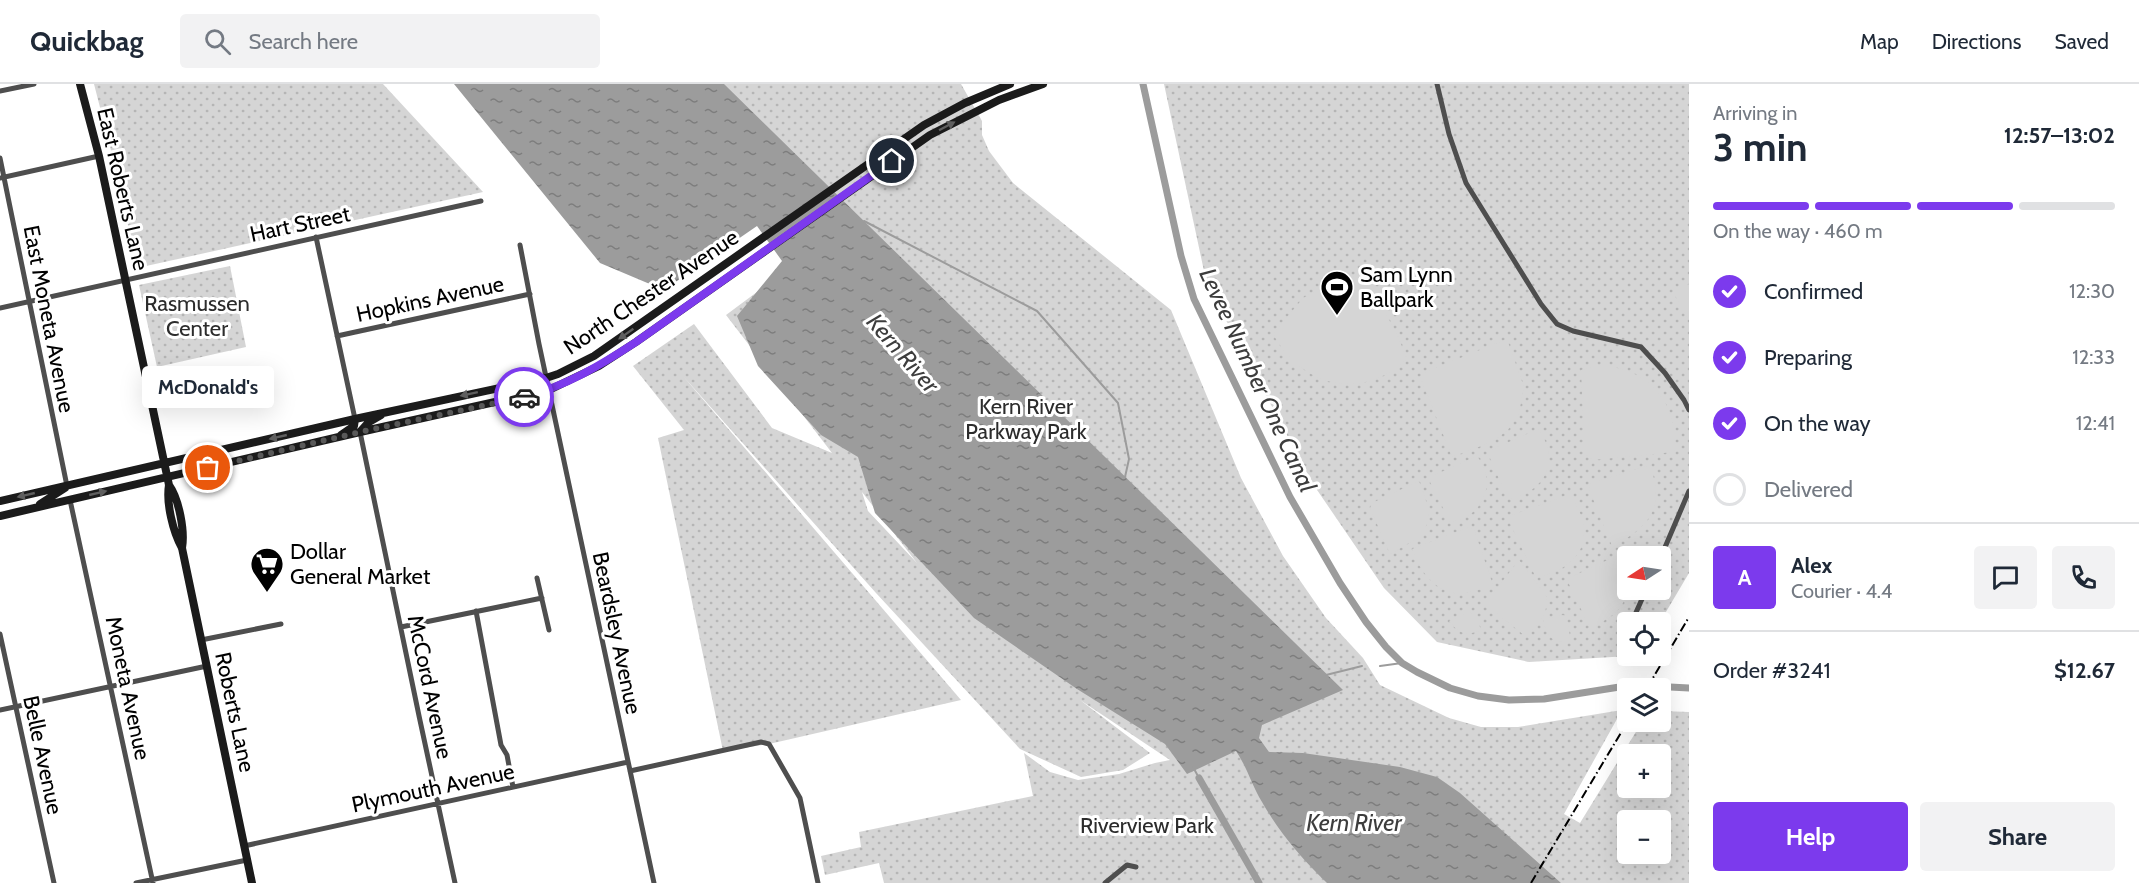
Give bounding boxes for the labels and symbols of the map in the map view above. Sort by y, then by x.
street label: East Roberts Lane [91,105,155,273]
one-way arrow [938,121,955,131]
pin [866,135,917,186]
street label: Hart Street [247,200,353,248]
street label: East Moneta Avenue [18,223,80,415]
street label: North Chester Avenue [559,224,743,360]
place label: Sam Lynn Ballpark [1360,261,1453,313]
water label: Levee Number One Canal [1193,263,1323,497]
sports icon: Sam Lynn Ballpark [1319,269,1355,316]
street label: Hopkins Avenue [354,270,506,328]
park label: Rasmussen Center [144,290,250,342]
water label: Kern River [861,308,946,400]
one-way arrow [619,328,635,340]
callout: McDonald's [142,366,274,408]
courier [494,367,554,427]
one-way arrow [459,390,478,399]
park label: Kern River Parkway Park [965,393,1087,445]
one-way arrow [269,432,287,442]
pin [182,442,233,493]
one-way arrow [89,488,107,498]
one-way arrow [16,491,35,500]
place label: Dollar General Market [290,538,431,590]
supermarket icon: Dollar General Market [249,546,285,593]
north arrow [1617,546,1671,600]
street label: Beardsley Avenue [587,549,647,717]
street label: McCord Avenue [402,613,458,761]
street label: Moneta Avenue [100,614,156,762]
street label: Roberts Lane [209,650,261,774]
street label: Belle Avenue [17,693,69,817]
street label: Plymouth Avenue [349,758,517,818]
water label: Kern River [1306,808,1403,837]
park label: Riverview Park [1080,812,1214,839]

